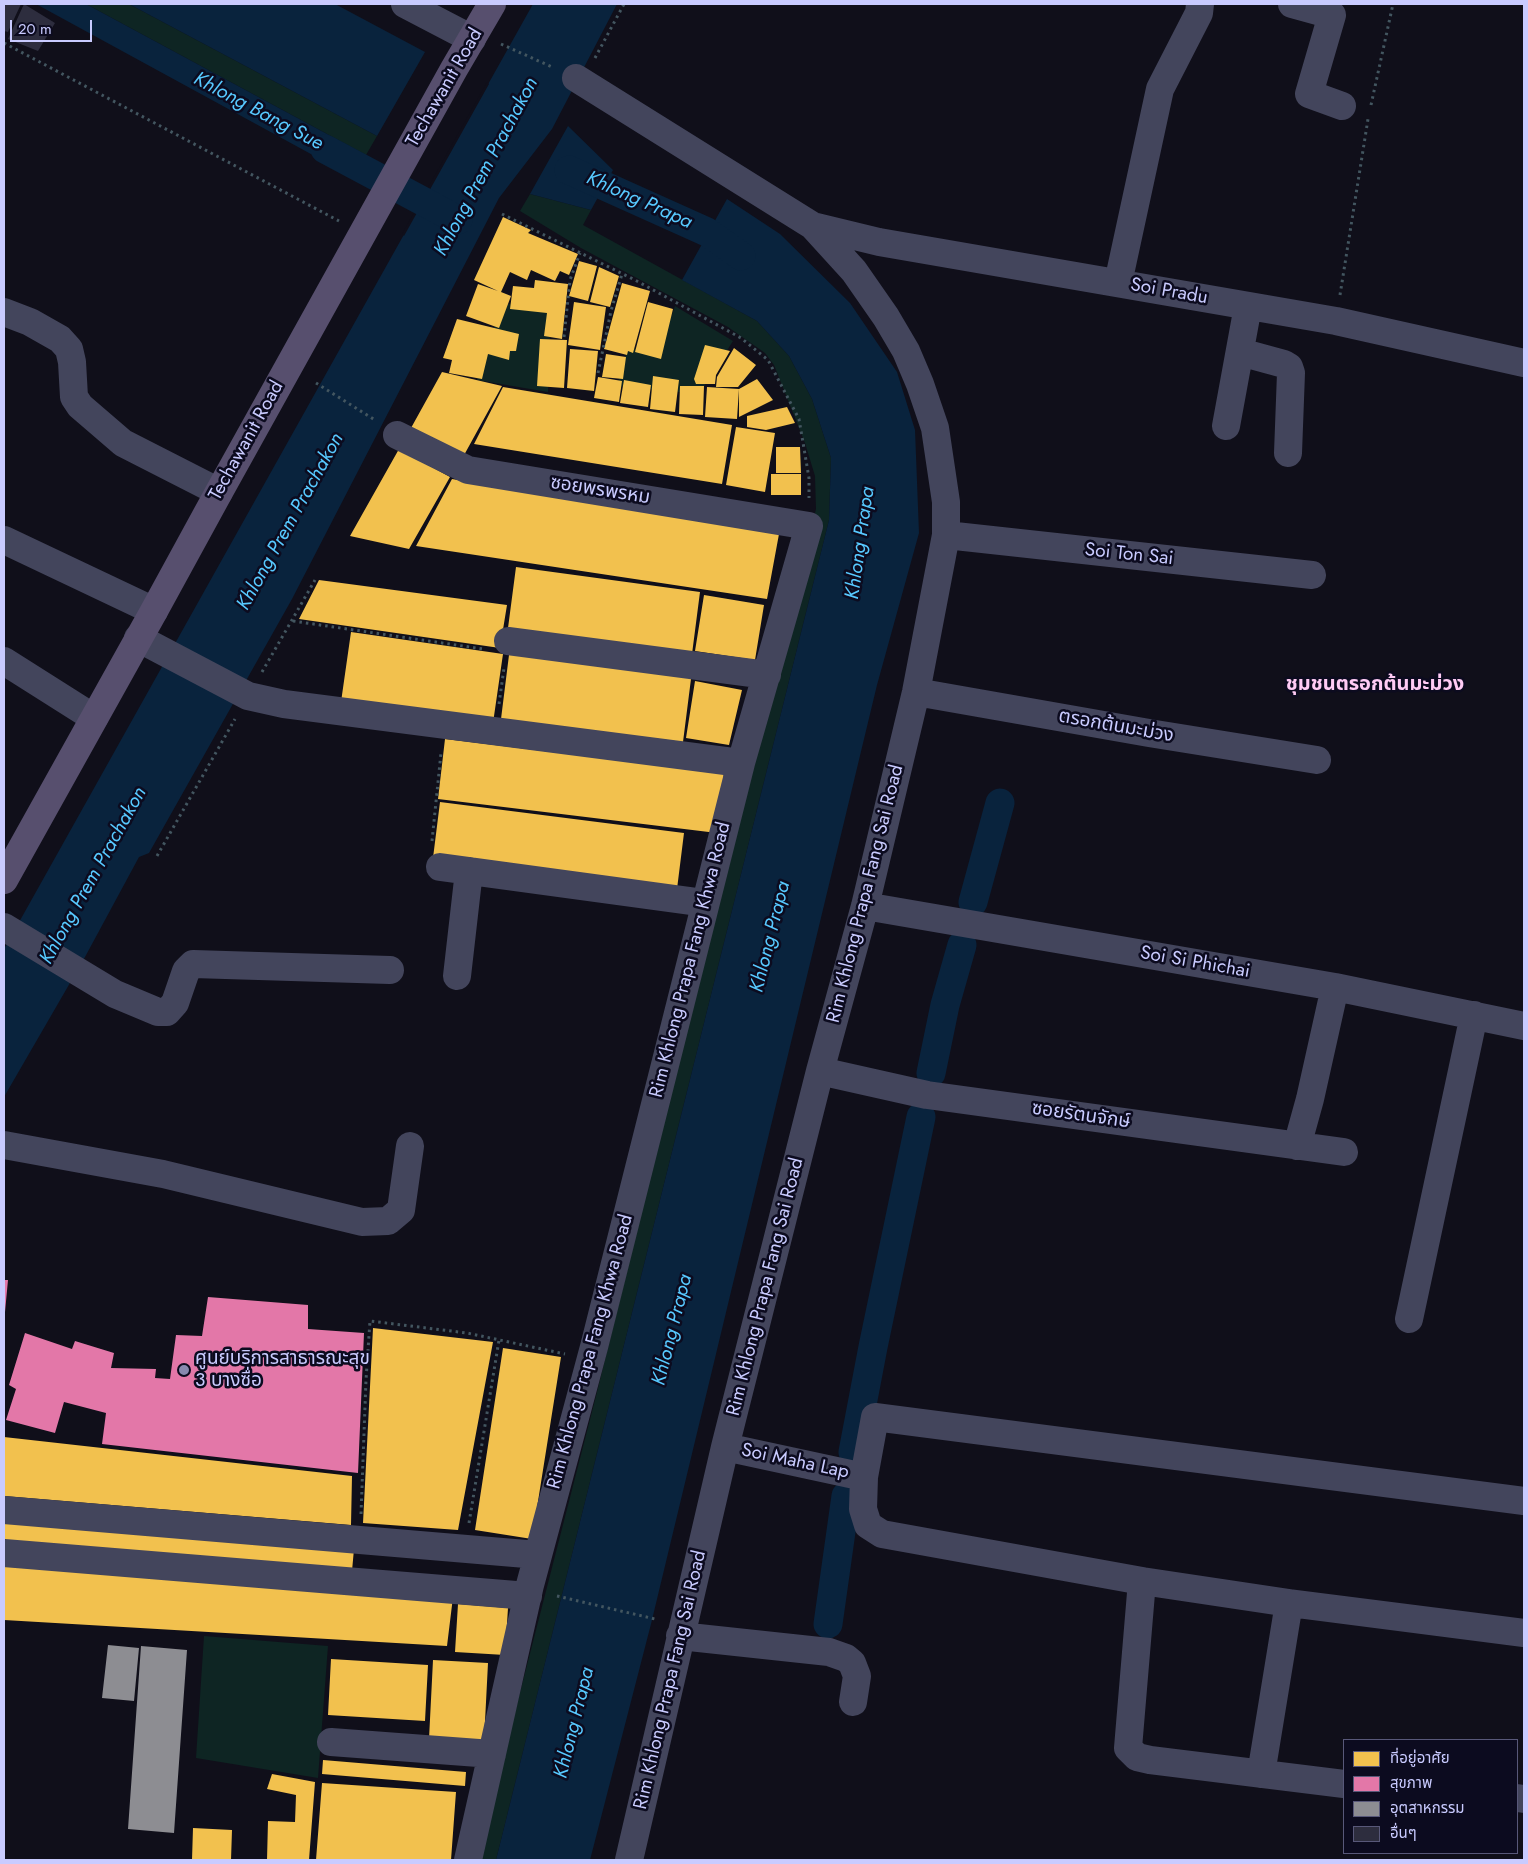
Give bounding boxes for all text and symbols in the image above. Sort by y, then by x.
scale bar [12,10,95,42]
text: 20 m [18,18,52,40]
street label: Techawanit Road [402,25,488,151]
water label: Khlong Bang Sue [189,68,327,156]
water label: Khlong Prem Prachakon [430,74,544,260]
water label: Khlong Prapa [582,167,696,235]
street label: Soi Pradu [1129,274,1209,310]
street label: Techawanit Road [205,377,289,505]
water label: Khlong Prem Prachakon [232,429,350,615]
street label: ซอยพรพรหม [549,472,651,510]
water label: Khlong Prapa [841,485,881,601]
street label: Soi Ton Sai [1084,539,1174,571]
district label: ชุมชนตรอกต้นมะม่วง [1286,673,1464,697]
street label: ตรอกต้นมะม่วง [1057,706,1175,748]
street label: Rim Khlong Prapa Fang Sai Road [823,763,909,1025]
water label: Khlong Prem Prachakon [35,783,153,969]
street label: Rim Khlong Prapa Fang Khwa Road [646,820,736,1100]
water label: Khlong Prapa [746,879,796,995]
street label: Soi Si Phichai [1138,942,1252,984]
street label: ซอยรัตนจักษ์ [1030,1098,1132,1134]
street label: Rim Khlong Prapa Fang Sai Road [723,1156,809,1418]
street label: Rim Khlong Prapa Fang Khwa Road [543,1212,639,1492]
water label: Khlong Prapa [648,1272,698,1388]
place label: ศูนย์บริการสาธารณะสุข 3 บางซื่อ [195,1348,370,1392]
marker: ศูนย์บริการสาธารณะสุข 3 บางซื่อ [177,1363,191,1377]
street label: Soi Maha Lap [739,1439,851,1485]
street label: Rim Khlong Prapa Fang Sai Road [630,1548,712,1812]
water label: Khlong Prapa [550,1665,600,1781]
legend [1343,1739,1518,1854]
text: ที่อยู่อาศัย [1390,1747,1450,1769]
text: สุขภาพ [1390,1772,1432,1794]
text: อุตสาหกรรม [1390,1797,1464,1819]
text: อื่นๆ [1390,1822,1417,1844]

